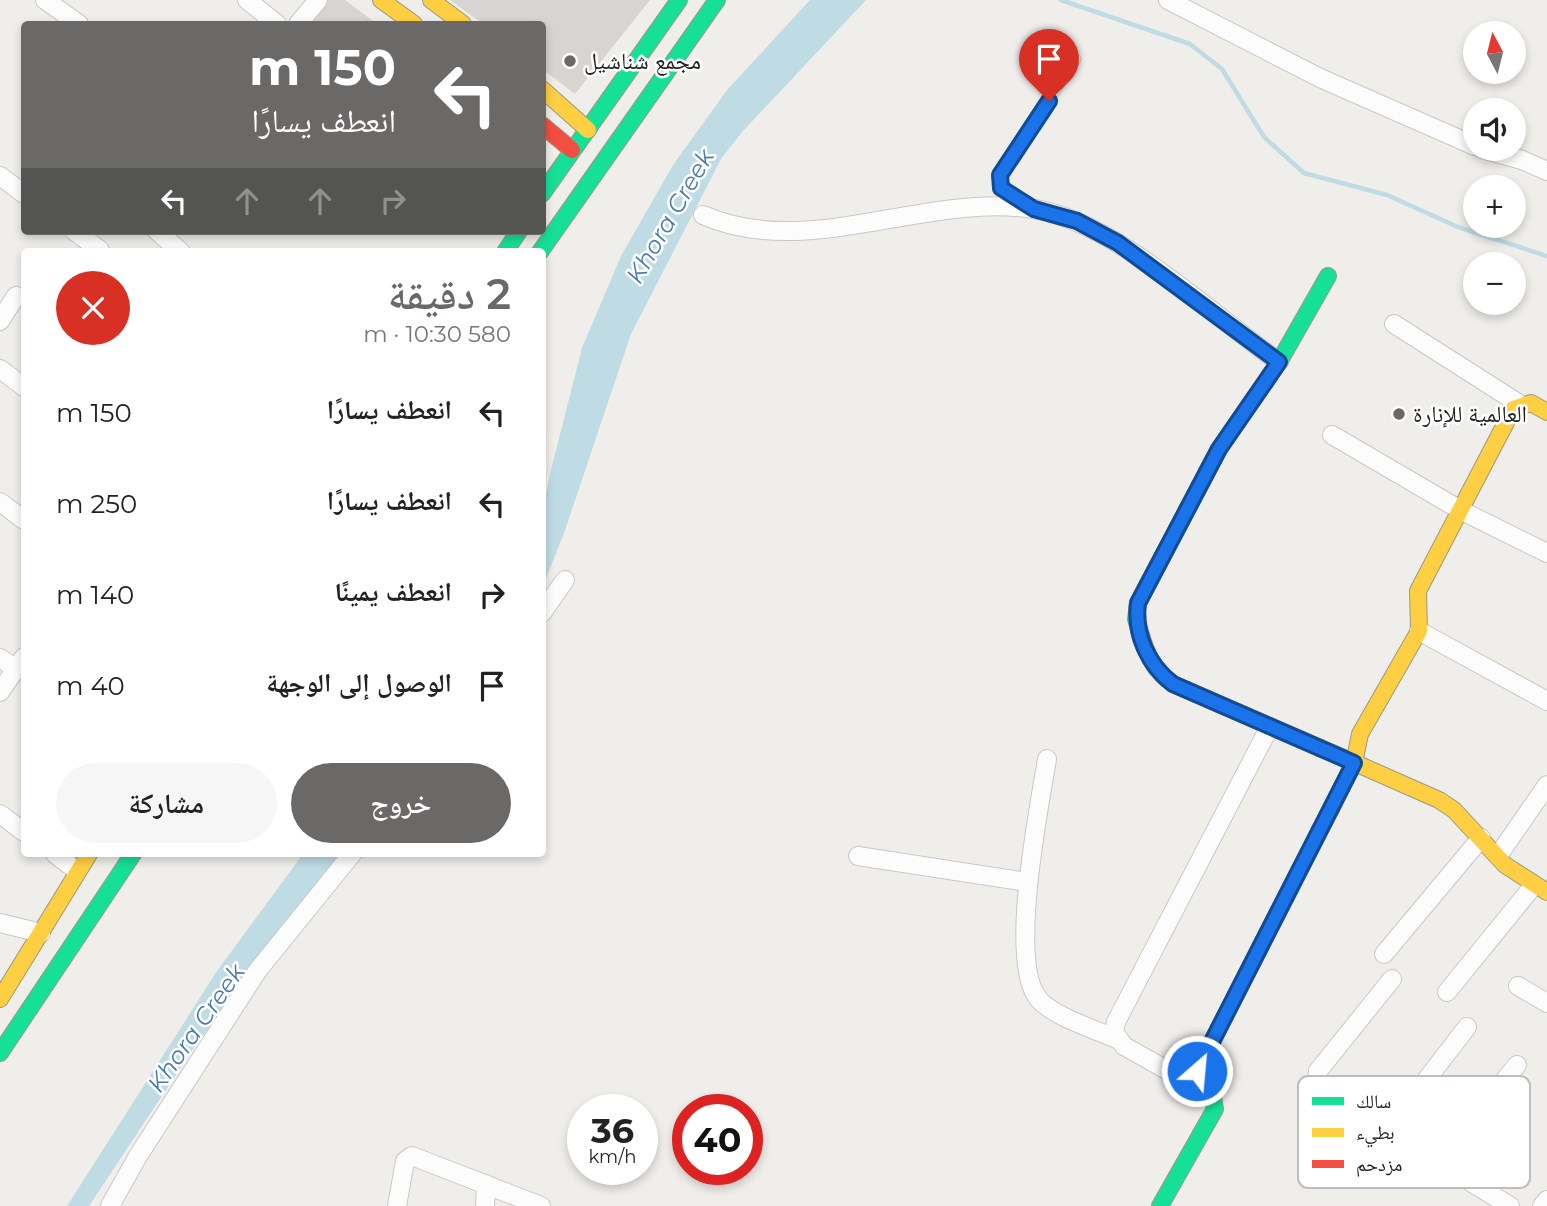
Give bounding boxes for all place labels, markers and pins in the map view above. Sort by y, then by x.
pin [1019,29,1079,101]
place label: مجمع شناشيل [584,47,701,76]
marker: مجمع شناشيل [562,53,578,69]
place label: العالمية للإنارة [1413,400,1527,428]
marker: العالمية للإنارة [1391,406,1407,422]

